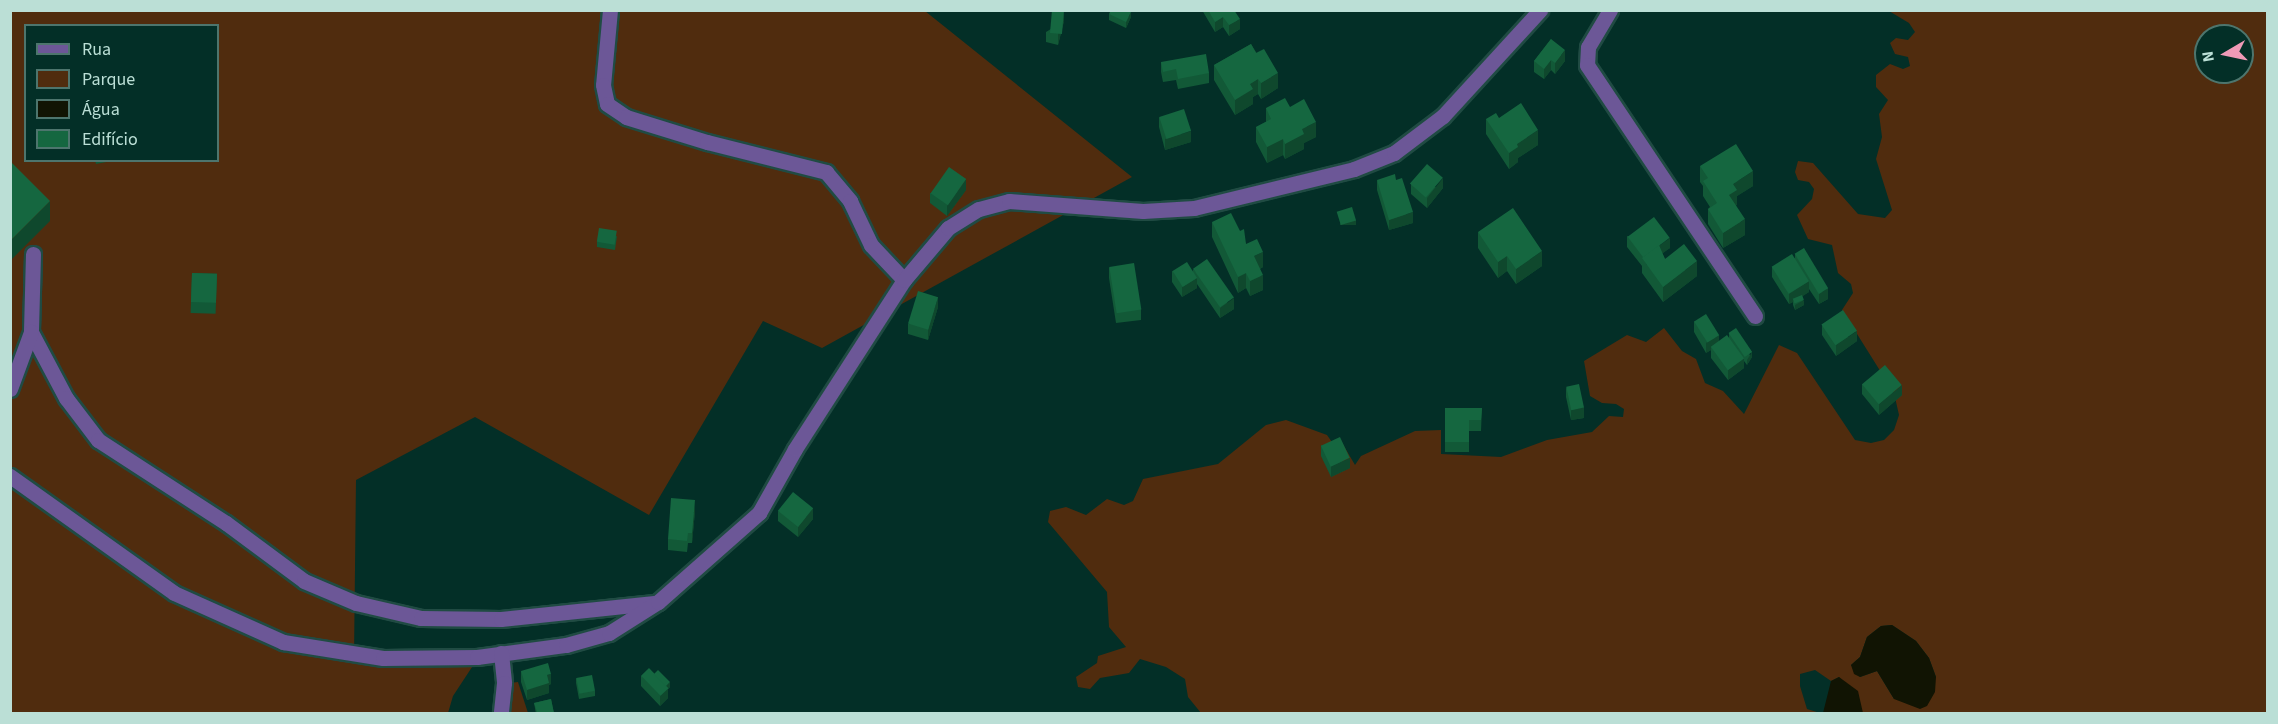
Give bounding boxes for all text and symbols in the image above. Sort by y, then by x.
legend [24,24,219,162]
north arrow [2194,24,2254,84]
text: Rua [82,37,111,62]
text: N [2197,50,2220,63]
text: Parque [82,67,135,92]
text: Água [82,97,120,122]
text: Edifício [82,127,138,152]

